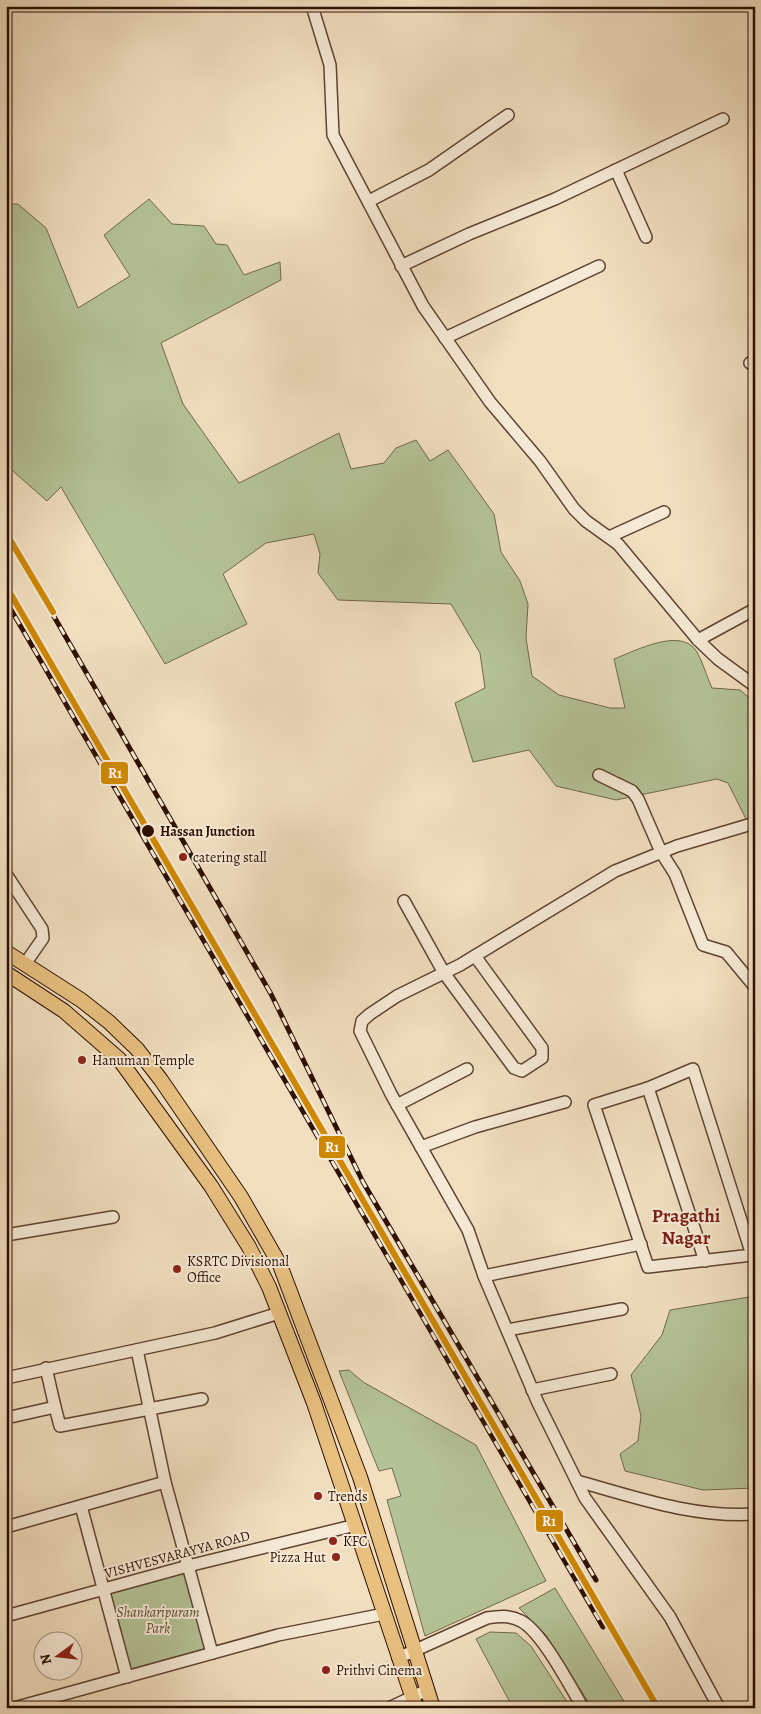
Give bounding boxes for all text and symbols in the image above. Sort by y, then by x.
line badge: R1 [100,761,129,785]
text: R1 [108,764,122,783]
place label: Hassan Junction [160,822,255,841]
marker: Hassan Junction [140,823,156,839]
place label: catering stall [193,848,267,867]
marker: catering stall [177,851,189,863]
place label: Hanuman Temple [92,1051,194,1070]
marker: Hanuman Temple [76,1054,88,1066]
line badge: R1 [318,1135,346,1159]
text: R1 [325,1138,339,1157]
district label: Pragathi Nagar [652,1203,721,1251]
place label: KSRTC Divisional Office [187,1252,289,1287]
marker: KSRTC Divisional Office [171,1263,183,1275]
place label: Trends [328,1487,368,1506]
marker: Trends [312,1490,324,1502]
line badge: R1 [535,1509,564,1533]
text: R1 [542,1512,556,1531]
street label: VISHVESVARAYYA ROAD [101,1526,252,1583]
place label: KFC [343,1532,368,1551]
marker: KFC [327,1535,339,1547]
place label: Pizza Hut [270,1548,326,1567]
marker: Pizza Hut [330,1551,342,1563]
park label: Shankaripuram Park [117,1603,199,1638]
north arrow [32,1632,82,1682]
text: N [35,1652,56,1667]
place label: Prithvi Cinema [336,1661,423,1680]
marker: Prithvi Cinema [320,1664,332,1676]

